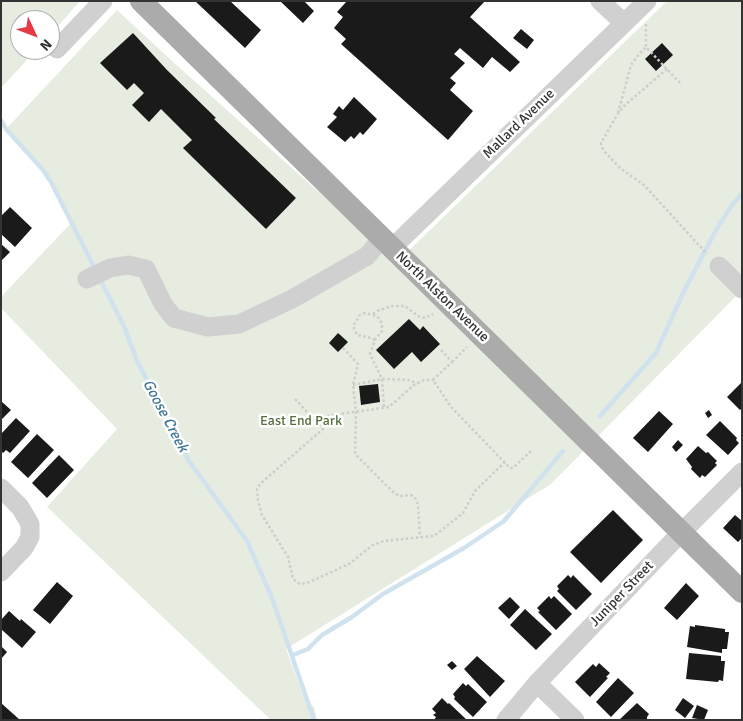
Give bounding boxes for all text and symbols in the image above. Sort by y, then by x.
north arrow [10,10,60,60]
text: N [36,36,55,54]
street label: Mallard Avenue [480,86,558,162]
street label: North Alston Avenue [392,248,492,346]
water label: Goose Creek [138,377,192,455]
park label: East End Park [260,413,342,429]
street label: Juniper Street [587,558,657,630]

